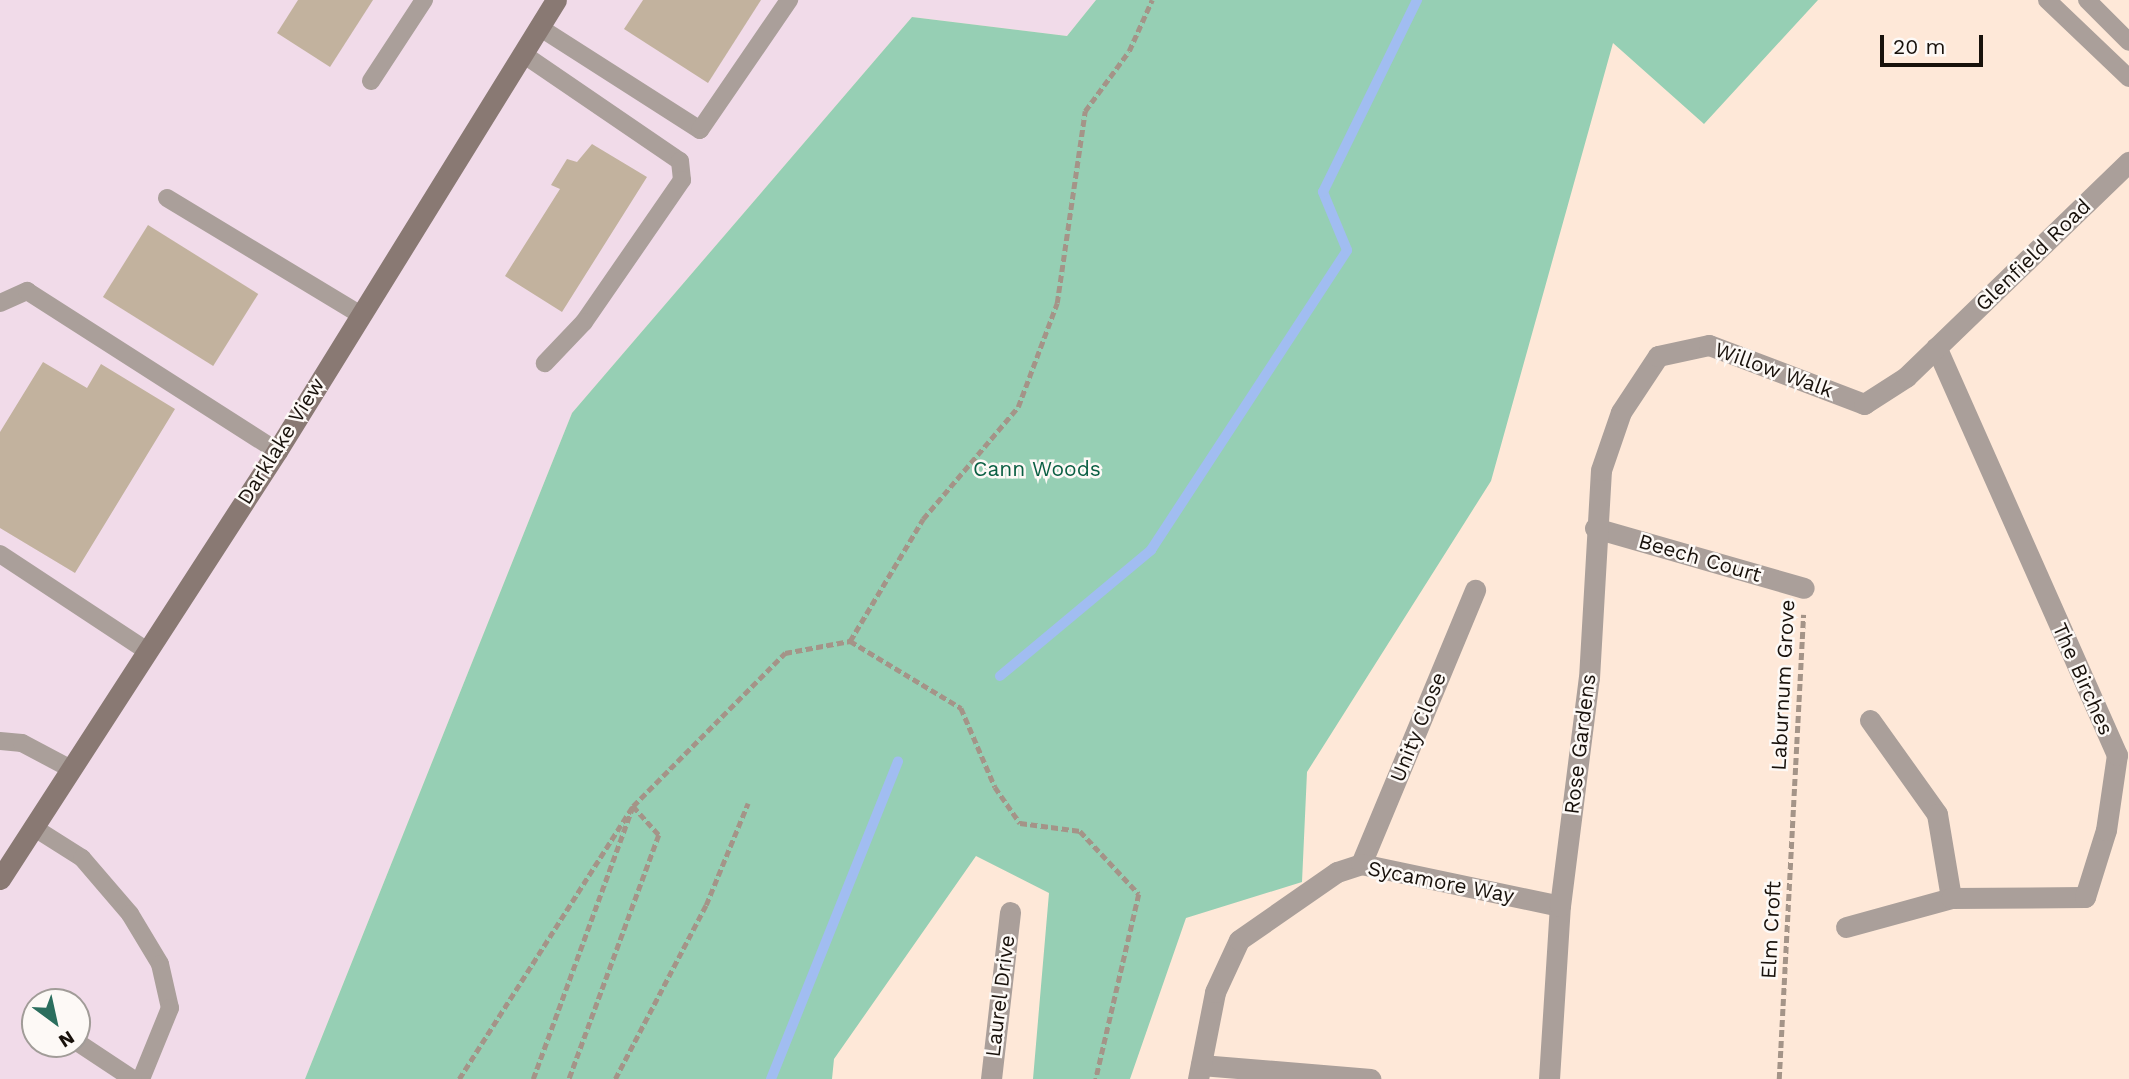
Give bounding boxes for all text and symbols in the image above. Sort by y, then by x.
scale bar [1884,21,1987,65]
text: 20 m [1893,34,1945,59]
street label: Glenfield Road [1970,194,2096,316]
street label: Willow Walk [1711,337,1837,403]
street label: Darklake View [232,373,330,509]
park label: Cann Woods [973,456,1101,482]
street label: Beech Court [1636,528,1764,588]
street label: Laburnum Grove [1766,599,1800,771]
street label: The Birches [2047,619,2119,739]
street label: Unity Close [1384,668,1452,786]
street label: Rose Gardens [1559,672,1601,816]
street label: Sycamore Way [1365,855,1517,909]
street label: Elm Croft [1756,880,1786,980]
street label: Laurel Drive [980,933,1020,1059]
north arrow [21,988,91,1058]
text: N [54,1026,79,1053]

